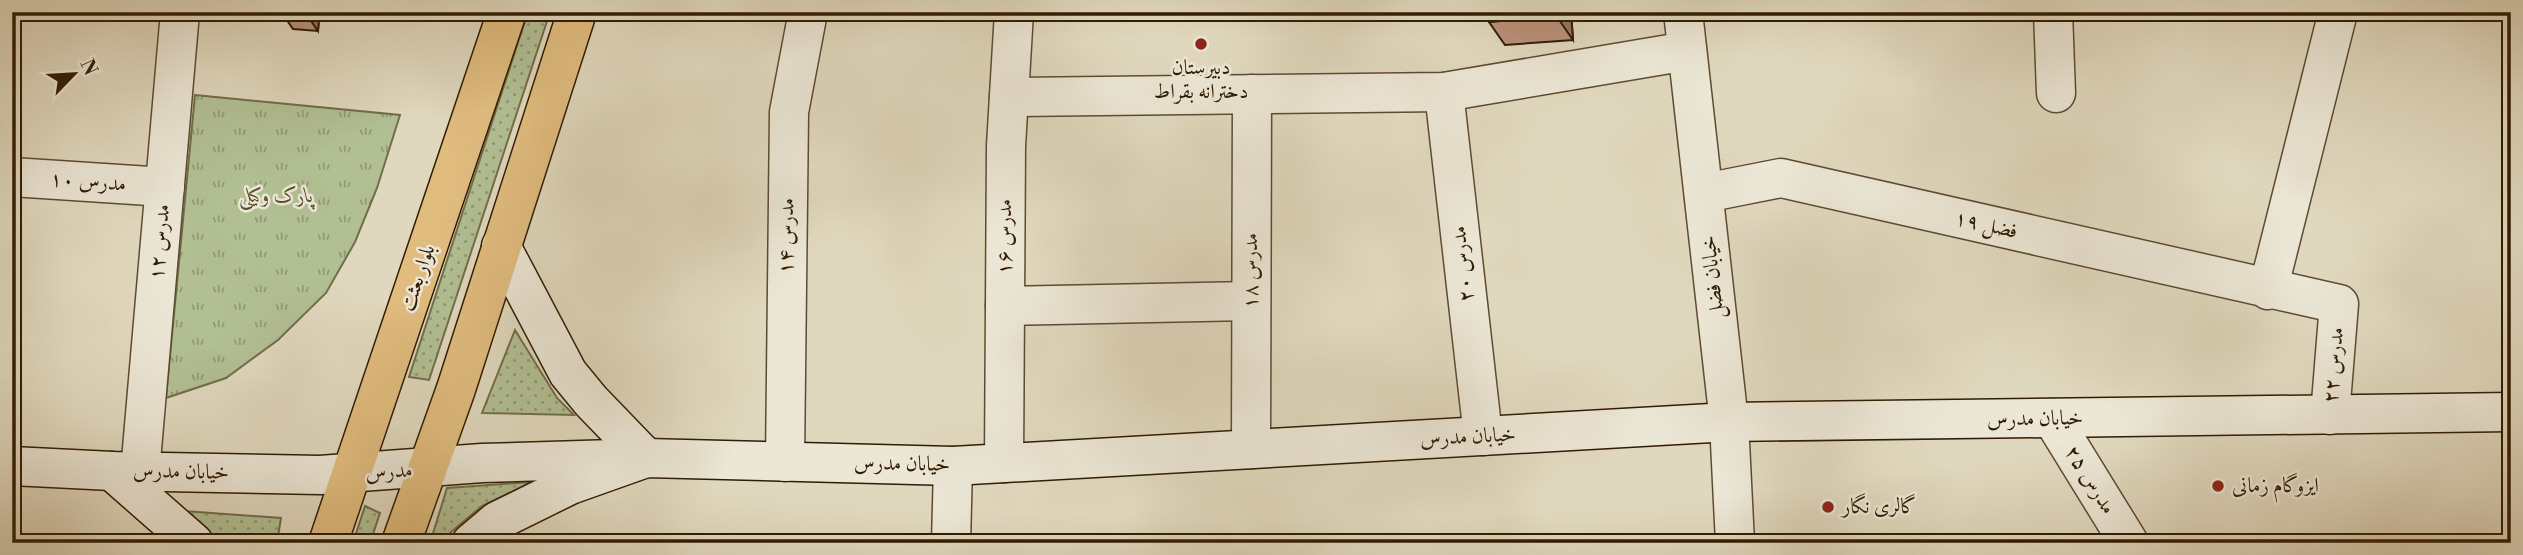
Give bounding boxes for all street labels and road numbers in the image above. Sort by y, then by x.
street label: مدرس ۱۰ [49,166,127,198]
street label: مدرس ۱۴ [773,198,801,274]
street label: مدرس ۱۶ [992,199,1018,275]
street label: مدرس ۱۲ [144,203,176,281]
street label: فضل ۱۹ [1952,205,2020,246]
street label: مدرس ۲۰ [1446,225,1480,303]
street label: مدرس ۱۸ [1238,233,1264,309]
street label: خیابان فضل [1696,234,1731,320]
street label: بلوار بعثت [395,241,441,315]
street label: مدرس ۲۲ [2318,326,2350,404]
street label: خیابان مدرس [1987,405,2083,433]
street label: خیابان مدرس [1419,422,1517,452]
street label: مدرس ۲۵ [2059,441,2121,519]
street label: خیابان مدرس [854,450,950,478]
street label: مدرس [365,457,413,487]
street label: خیابان مدرس [133,458,229,486]

